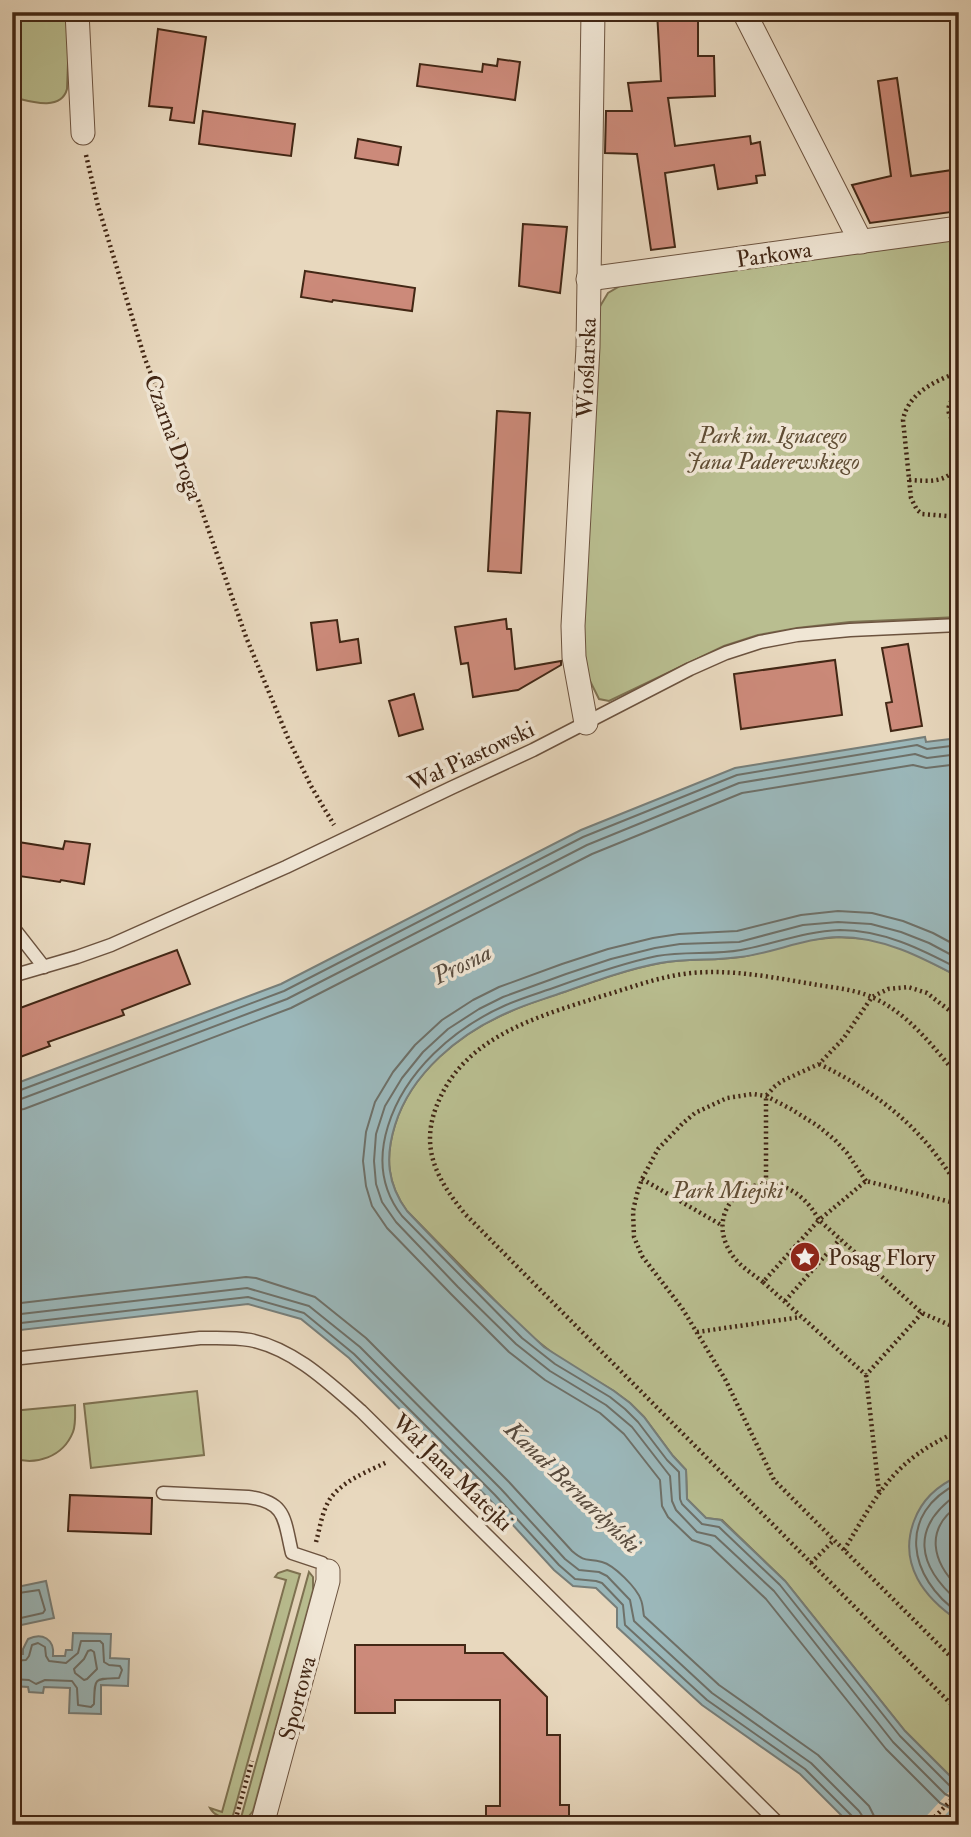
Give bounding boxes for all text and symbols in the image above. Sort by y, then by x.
street label: Parkowa [734,235,814,274]
street label: Wioślarska [570,317,603,420]
street label: Czarna Droga [137,371,210,504]
park label: Park im. Ignacego Jana Paderewskiego [686,421,860,476]
street label: Wał Piastowski [403,715,539,799]
water label: Prosna [427,937,497,992]
park label: Park Miejski [671,1176,784,1205]
place icon: Posąg Flory [788,1240,822,1274]
place label: Posąg Flory [828,1243,936,1272]
street label: Wał Jana Matejki [385,1407,519,1537]
water label: Kanał Bernardyński [497,1414,648,1561]
street label: Sportowa [272,1652,324,1744]

